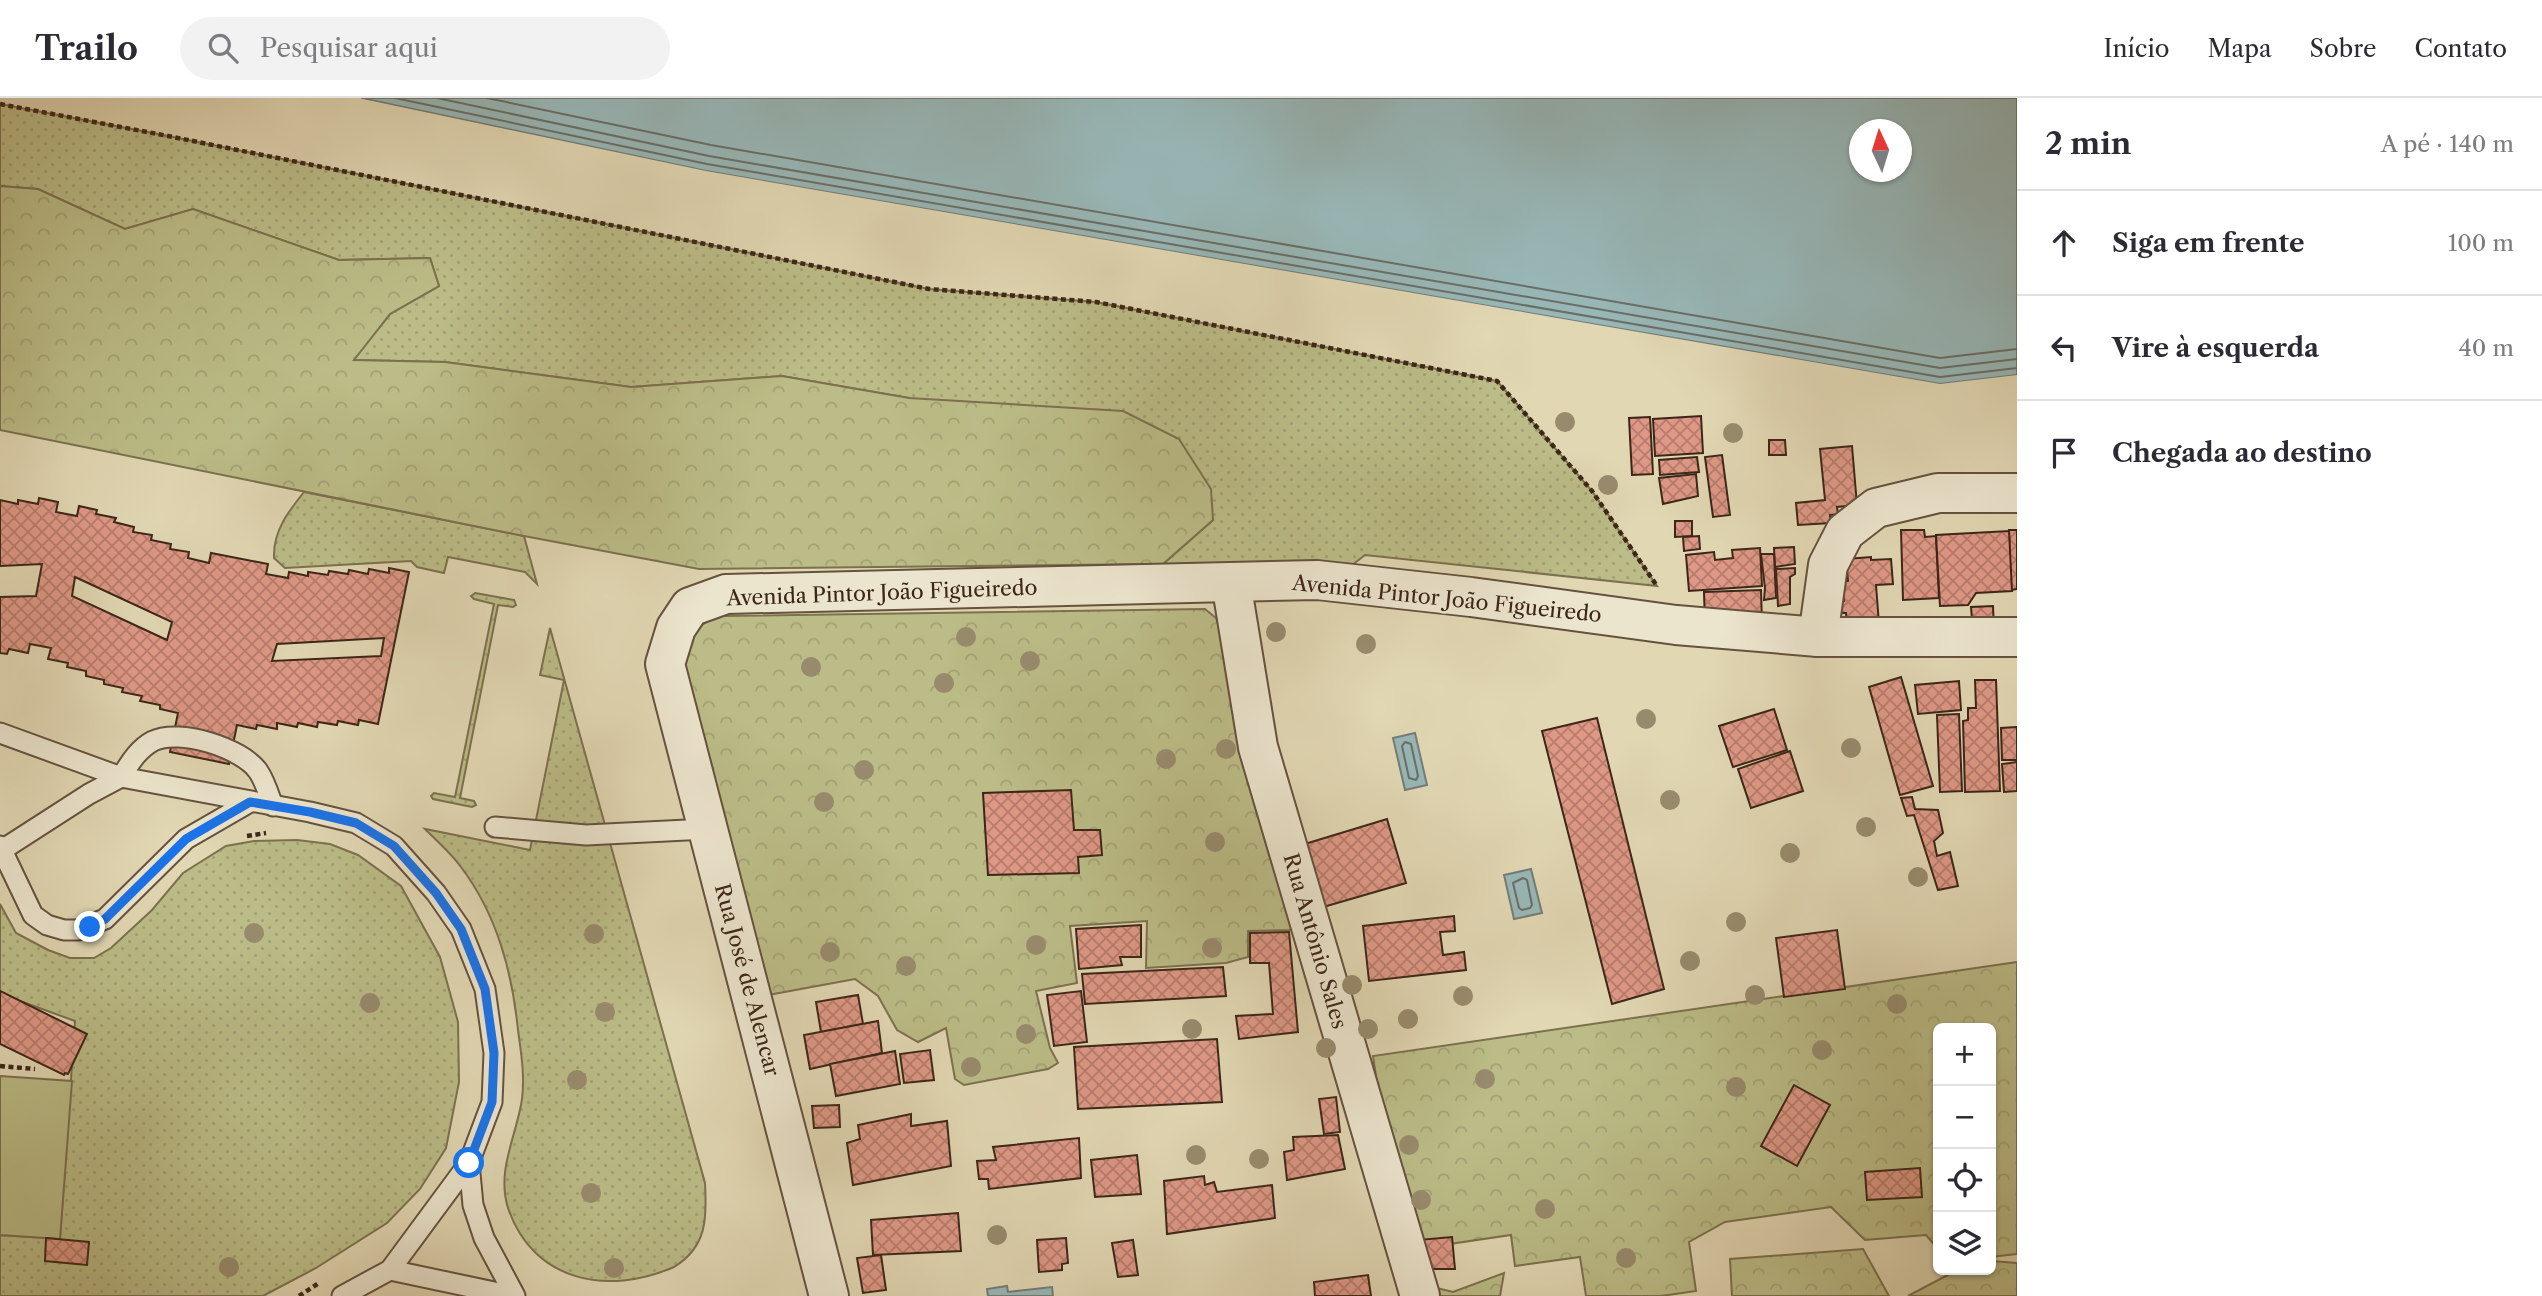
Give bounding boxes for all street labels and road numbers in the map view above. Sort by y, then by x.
street label: Avenida Pintor João Figueiredo [1290,570,1603,627]
street label: Avenida Pintor João Figueiredo [725,575,1038,610]
street label: Rua Antônio Sales [1278,850,1353,1032]
street label: Rua José de Alencar [710,881,785,1079]

